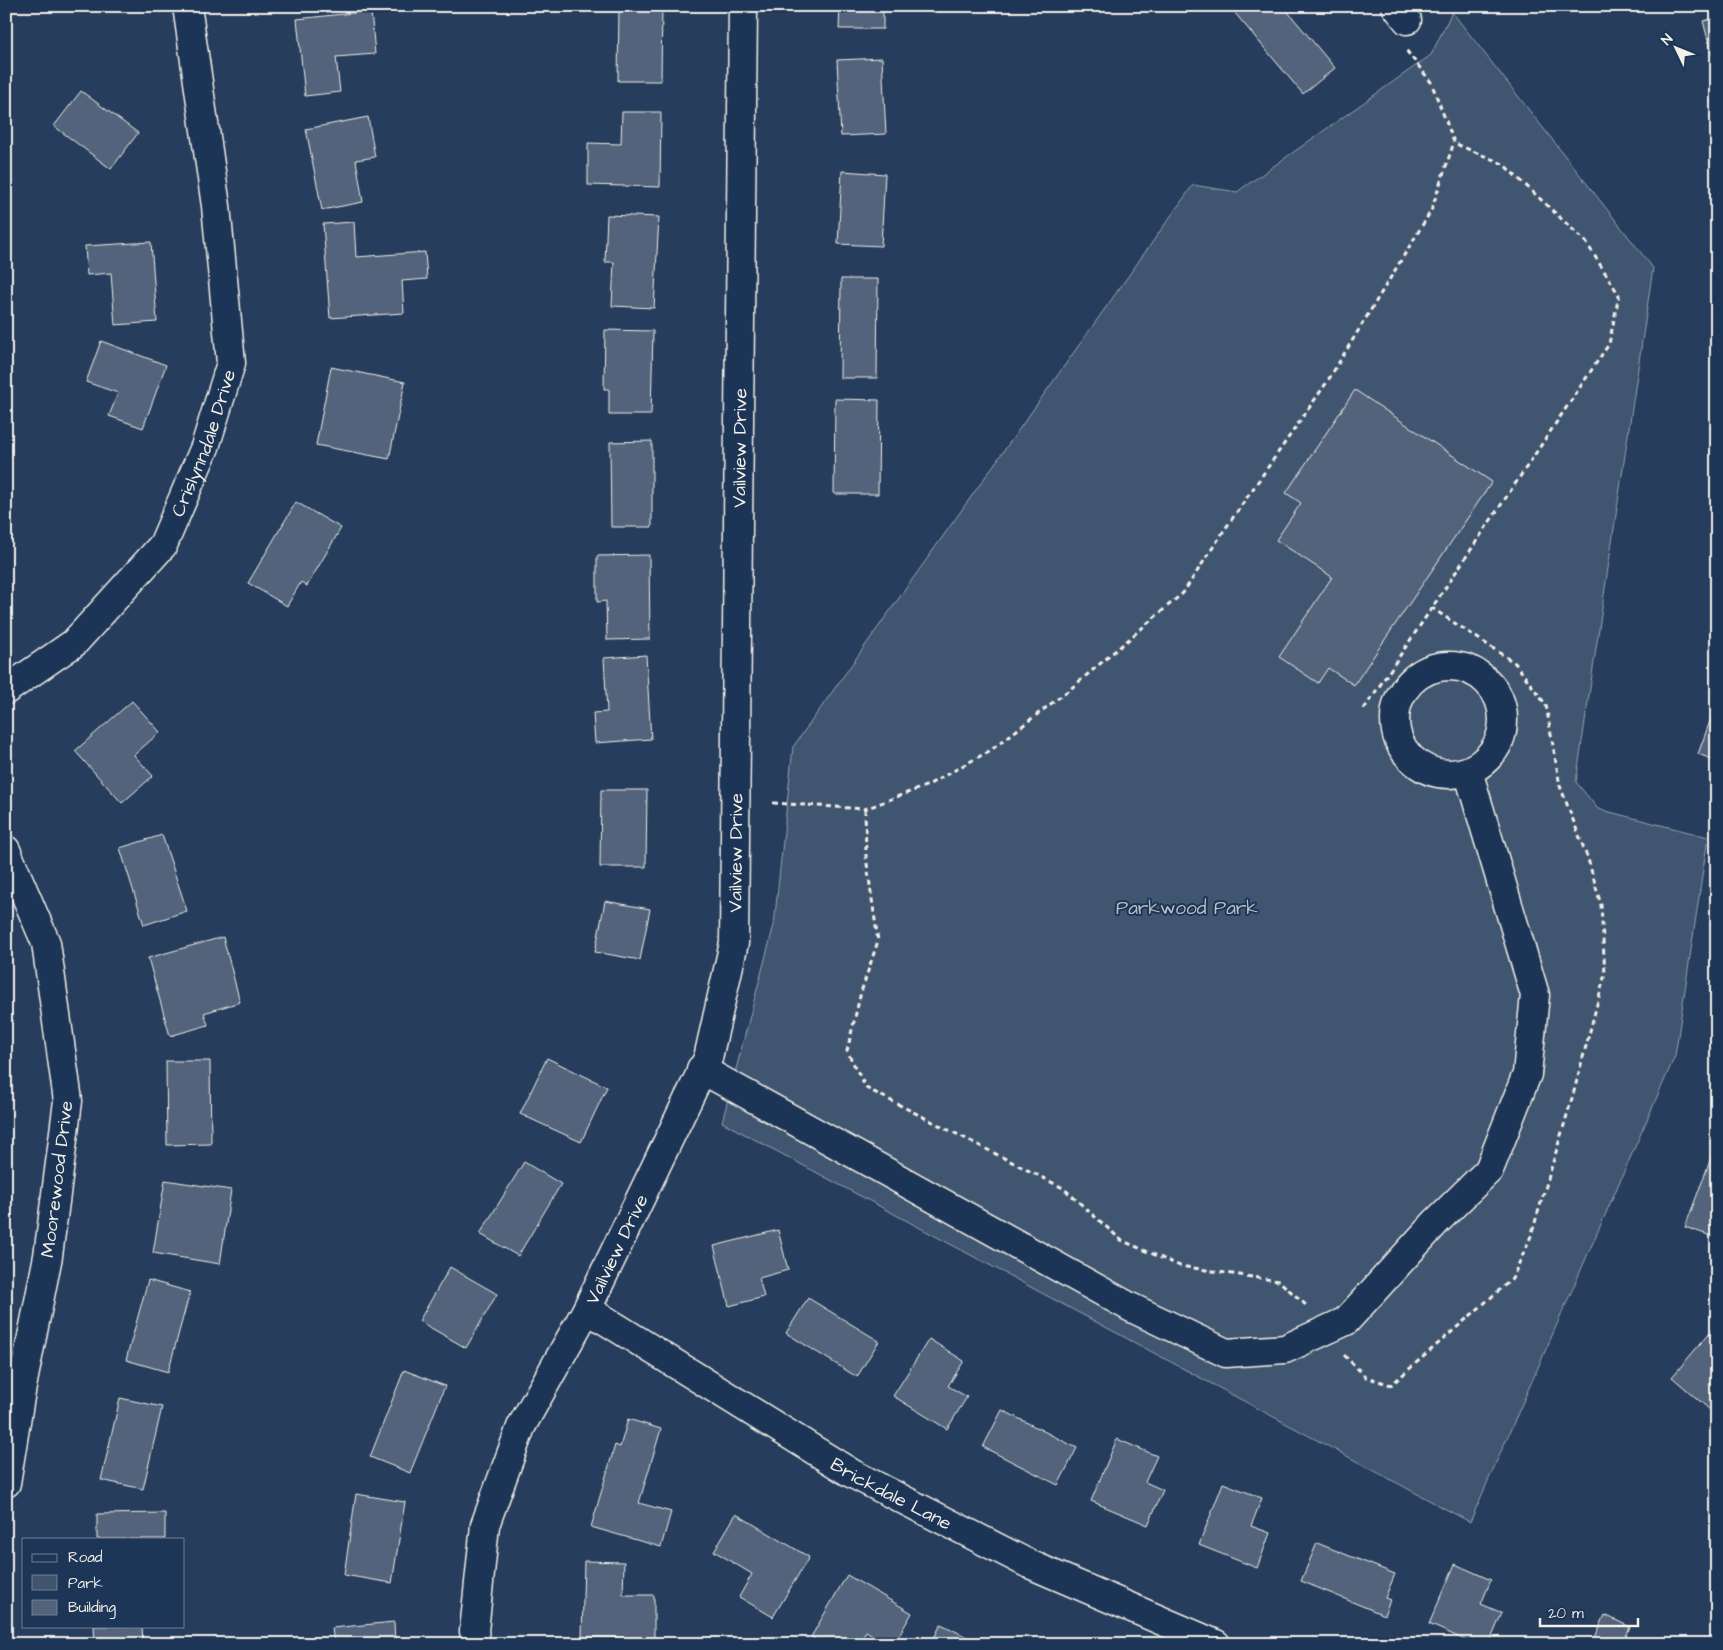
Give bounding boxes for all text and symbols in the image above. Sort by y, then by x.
north arrow [1650,22,1700,72]
text: N [1657,30,1678,50]
street label: Crislynndale Drive [165,366,243,521]
street label: Vailview Drive [726,388,754,508]
street label: Vailview Drive [722,793,750,913]
park label: Parkwood Park [1116,895,1258,922]
street label: Moorewood Drive [34,1099,81,1259]
street label: Vailview Drive [579,1190,655,1309]
street label: Brickdale Lane [825,1451,956,1537]
legend [22,1538,185,1628]
text: Road [68,1547,103,1568]
text: Park [68,1573,103,1594]
scale bar [1540,1595,1638,1627]
text: Building [68,1597,116,1619]
text: 20 m [1548,1603,1584,1624]

